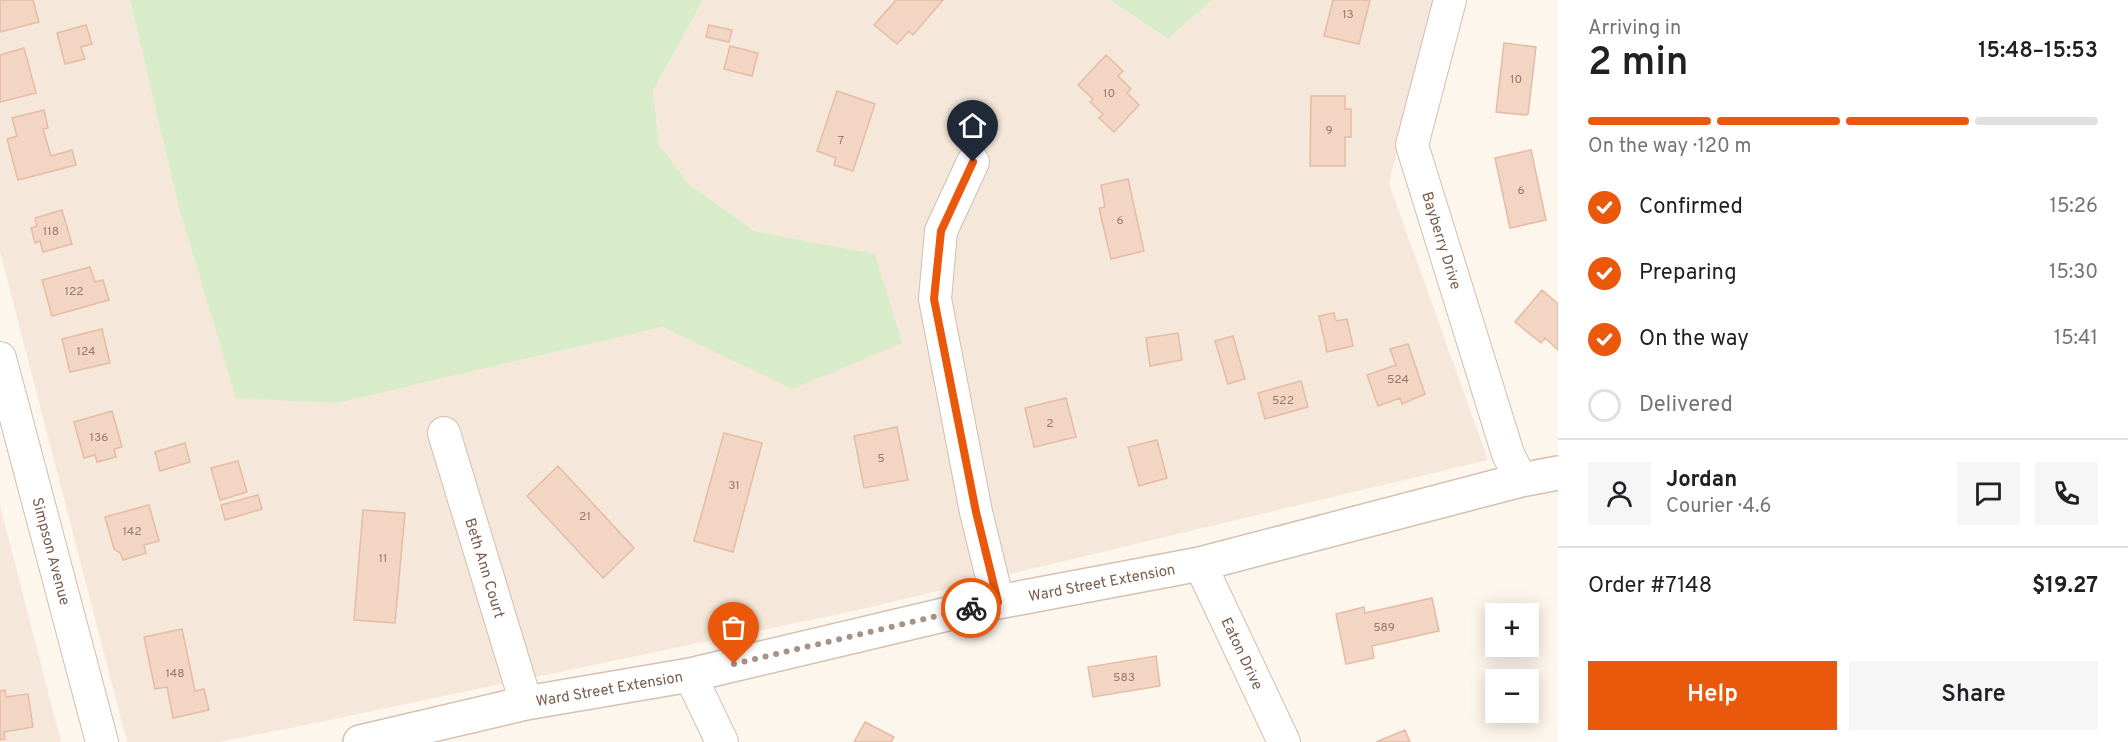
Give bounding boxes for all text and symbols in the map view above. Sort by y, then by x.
house number: 13 [1342,7,1354,23]
text: Arriving in [1588,16,1681,42]
text: 15:48–15:53 [1978,38,2098,65]
text: 2 min [1588,40,1689,89]
house number: 10 [1510,72,1522,88]
house number: 10 [1103,86,1115,102]
pin [947,100,998,162]
icon: home [956,109,989,142]
house number: 9 [1325,123,1333,139]
house number: 7 [838,133,844,149]
text: On the way · 120 m [1588,134,1752,160]
house number: 6 [1517,183,1525,199]
street label: Bayberry Drive [1416,190,1464,292]
icon: check [1588,191,1621,224]
text: Confirmed [1639,194,1743,221]
text: 15:26 [2049,194,2098,220]
house number: 6 [1116,213,1124,229]
house number: 118 [43,224,59,240]
icon: check [1588,257,1621,290]
text: Preparing [1639,260,1737,287]
text: 15:30 [2049,260,2098,286]
house number: 122 [64,284,84,300]
icon: check [1588,323,1621,356]
text: On the way [1639,326,1749,353]
text: 15:41 [2054,326,2098,352]
house number: 124 [76,344,96,360]
house number: 524 [1387,372,1409,388]
text: Delivered [1639,392,1733,419]
house number: 522 [1272,393,1294,409]
house number: 2 [1046,416,1054,432]
house number: 136 [90,430,108,446]
house number: 5 [877,451,885,467]
button: person [1588,462,1651,525]
button: chat [1957,462,2020,525]
button: phone [2035,462,2098,525]
text: Jordan [1666,467,1737,494]
house number: 31 [728,478,740,494]
text: Courier · 4.6 [1666,494,1771,520]
street label: Simpson Avenue [26,496,73,608]
house number: 21 [579,509,591,525]
street label: Beth Ann Court [459,516,508,621]
house number: 142 [122,524,142,540]
house number: 11 [379,551,387,567]
street label: Ward Street Extension [1027,561,1177,607]
text: Order #7148 [1588,573,1712,600]
text: $19.27 [2032,573,2098,600]
courier [941,578,1001,638]
icon: bike [955,592,988,625]
pin [708,602,759,664]
map controls [1485,603,1539,723]
button: + [1485,603,1539,657]
icon: bag [717,611,750,644]
street label: Eaton Drive [1216,615,1266,693]
house number: 589 [1373,620,1395,636]
button: Help [1588,661,1837,730]
button: Share [1849,661,2098,730]
house number: 148 [165,666,185,682]
street label: Ward Street Extension [534,668,685,712]
button: − [1485,669,1539,723]
house number: 583 [1113,670,1135,686]

